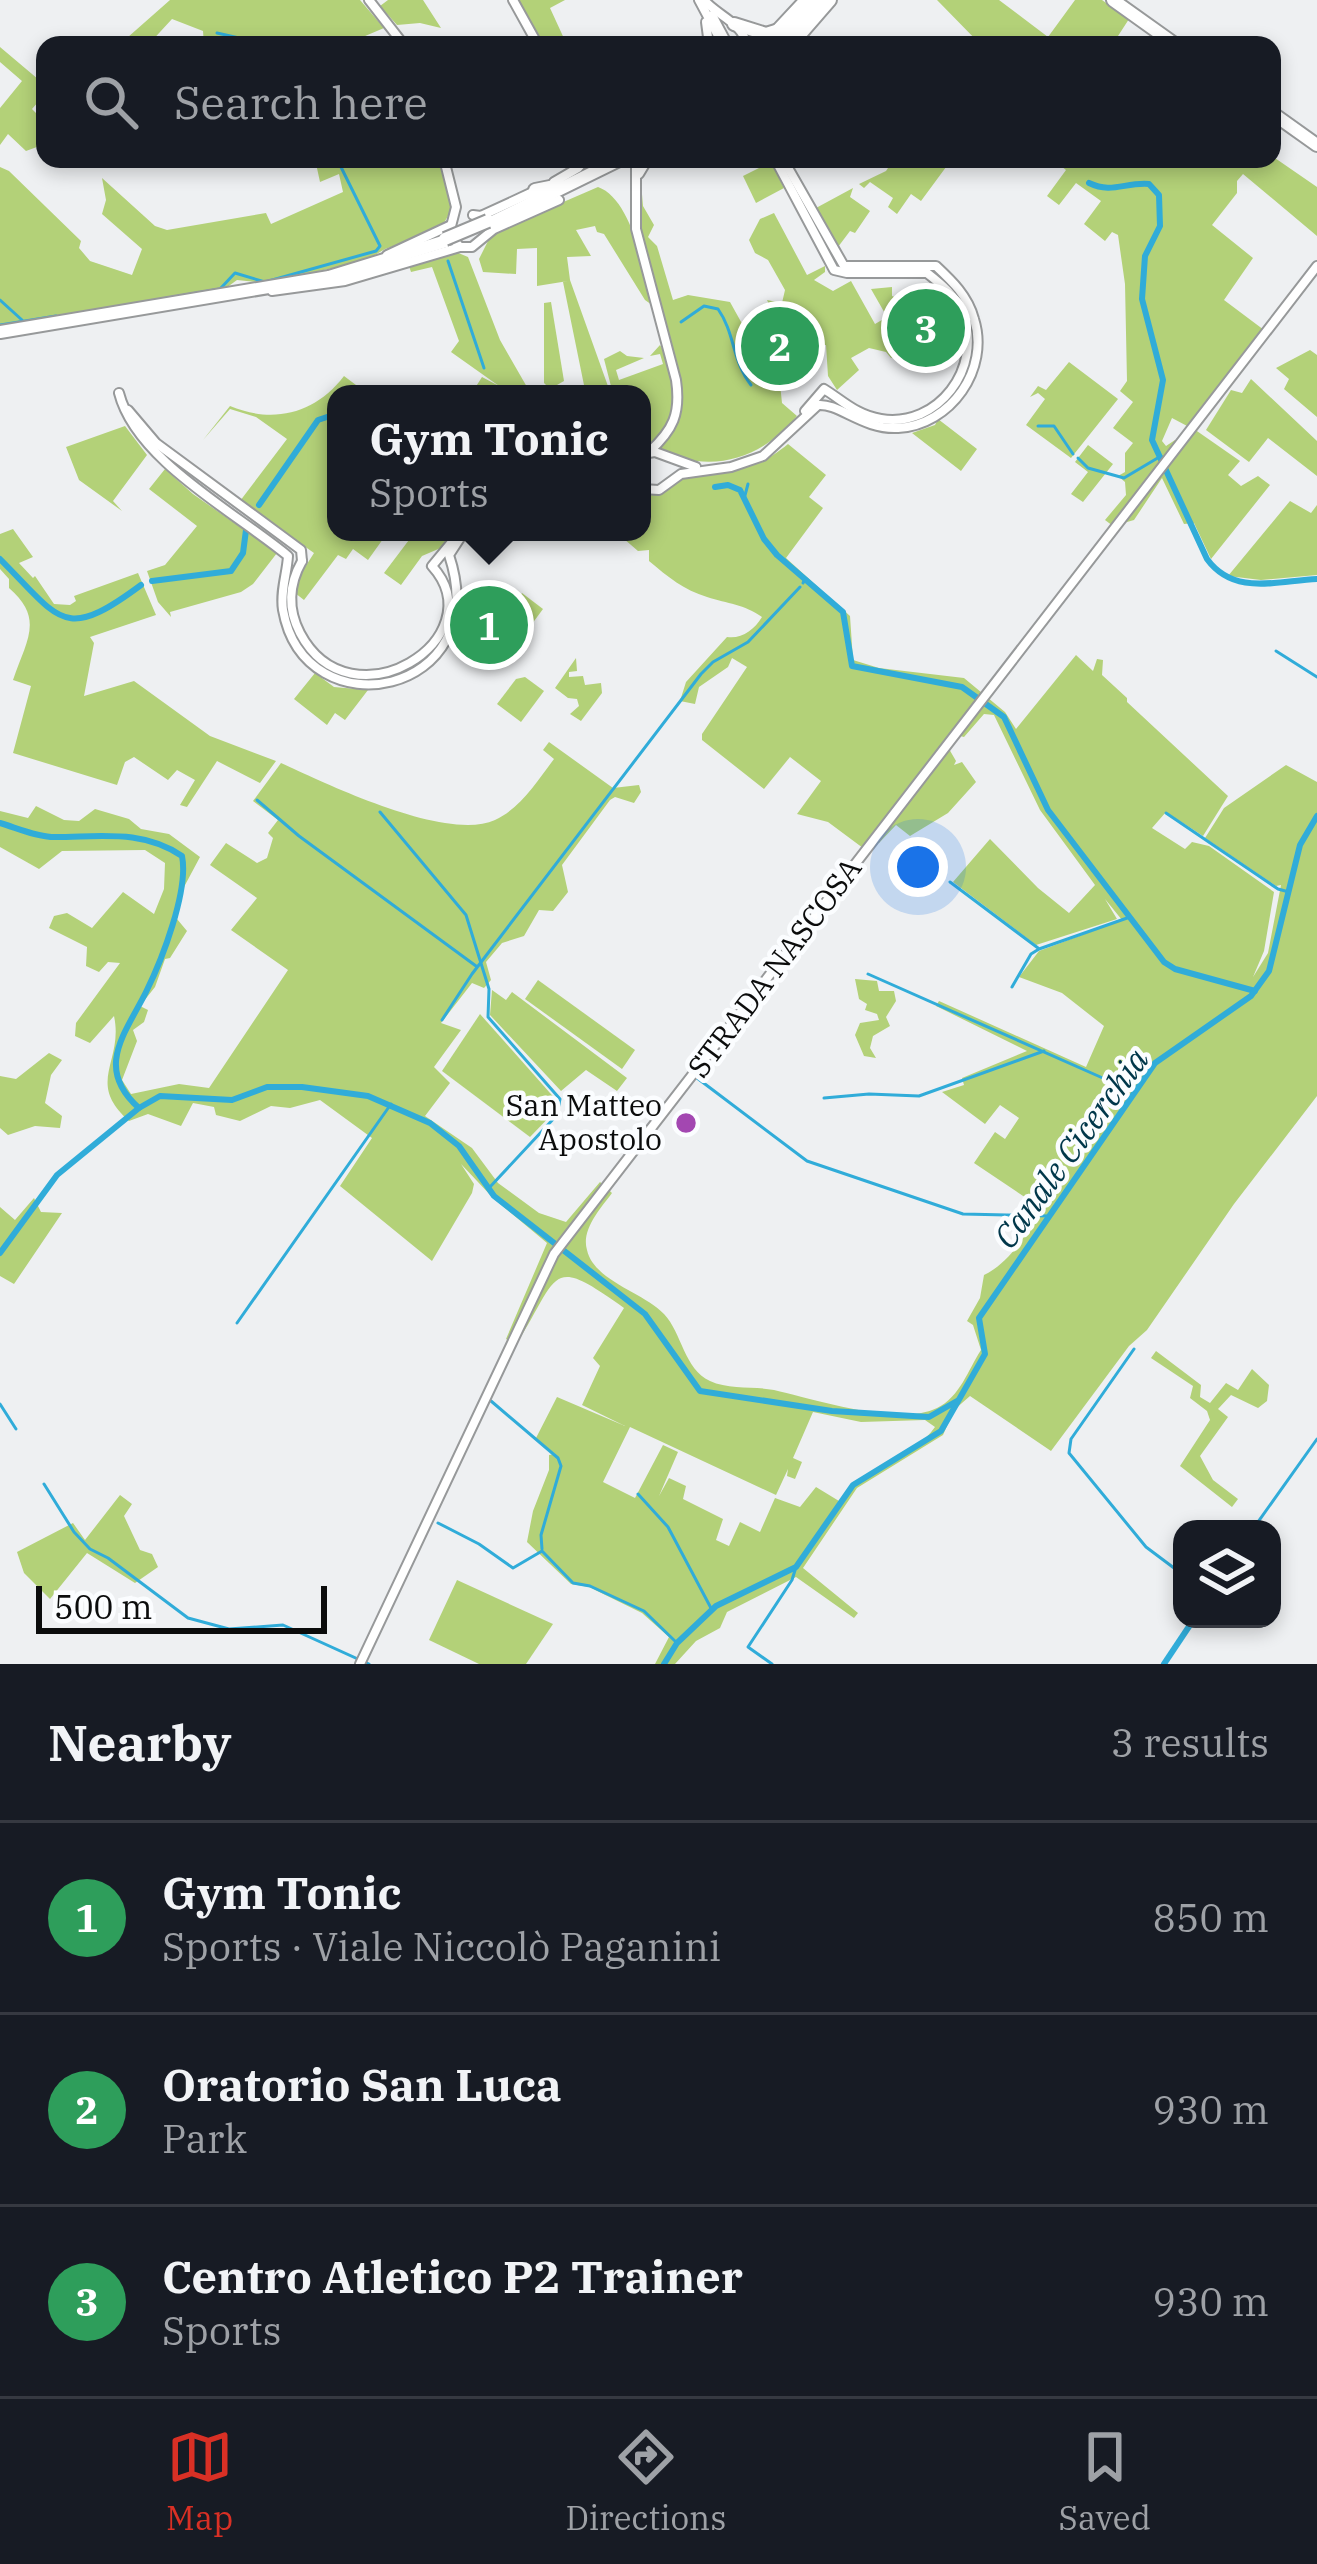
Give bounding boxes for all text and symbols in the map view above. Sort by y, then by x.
search box [36,36,1281,168]
icon: search [78,69,144,135]
text: Search here [174,73,428,131]
pin: 3 [887,283,965,373]
pin: 2 [741,301,819,391]
popup [327,385,651,541]
text: Gym Tonic [369,409,609,467]
text: Sports [369,467,489,518]
pin: 1 [450,580,528,670]
your location [888,837,948,897]
street label: STRADA NASCOSA [678,849,870,1085]
water label: Canale Cicerchia [984,1039,1158,1256]
place label: San Matteo Apostolo [506,1085,662,1158]
marker: San Matteo Apostolo [673,1110,699,1136]
map controls [1173,1520,1281,1628]
button: layers [1173,1520,1281,1628]
scale bar [36,1580,327,1633]
text: 500 m [54,1585,153,1628]
text: Nearby [48,1709,232,1775]
text: 3 results [1111,1717,1269,1768]
text: Gym Tonic [162,1863,402,1921]
text: 1 [75,1892,99,1943]
text: 850 m [1153,1892,1269,1943]
text: Sports · Viale Niccolò Paganini [162,1921,721,1972]
text: Oratorio San Luca [162,2055,562,2113]
text: 2 [75,2084,99,2135]
text: 930 m [1153,2084,1269,2135]
text: Park [162,2113,247,2164]
text: Centro Atletico P2 Trainer [162,2247,743,2305]
text: 3 [75,2276,99,2327]
text: 930 m [1153,2276,1269,2327]
text: Sports [162,2305,282,2356]
tab: Map [166,2424,233,2539]
tab: Directions [565,2424,726,2539]
tab: Saved [1058,2424,1151,2539]

